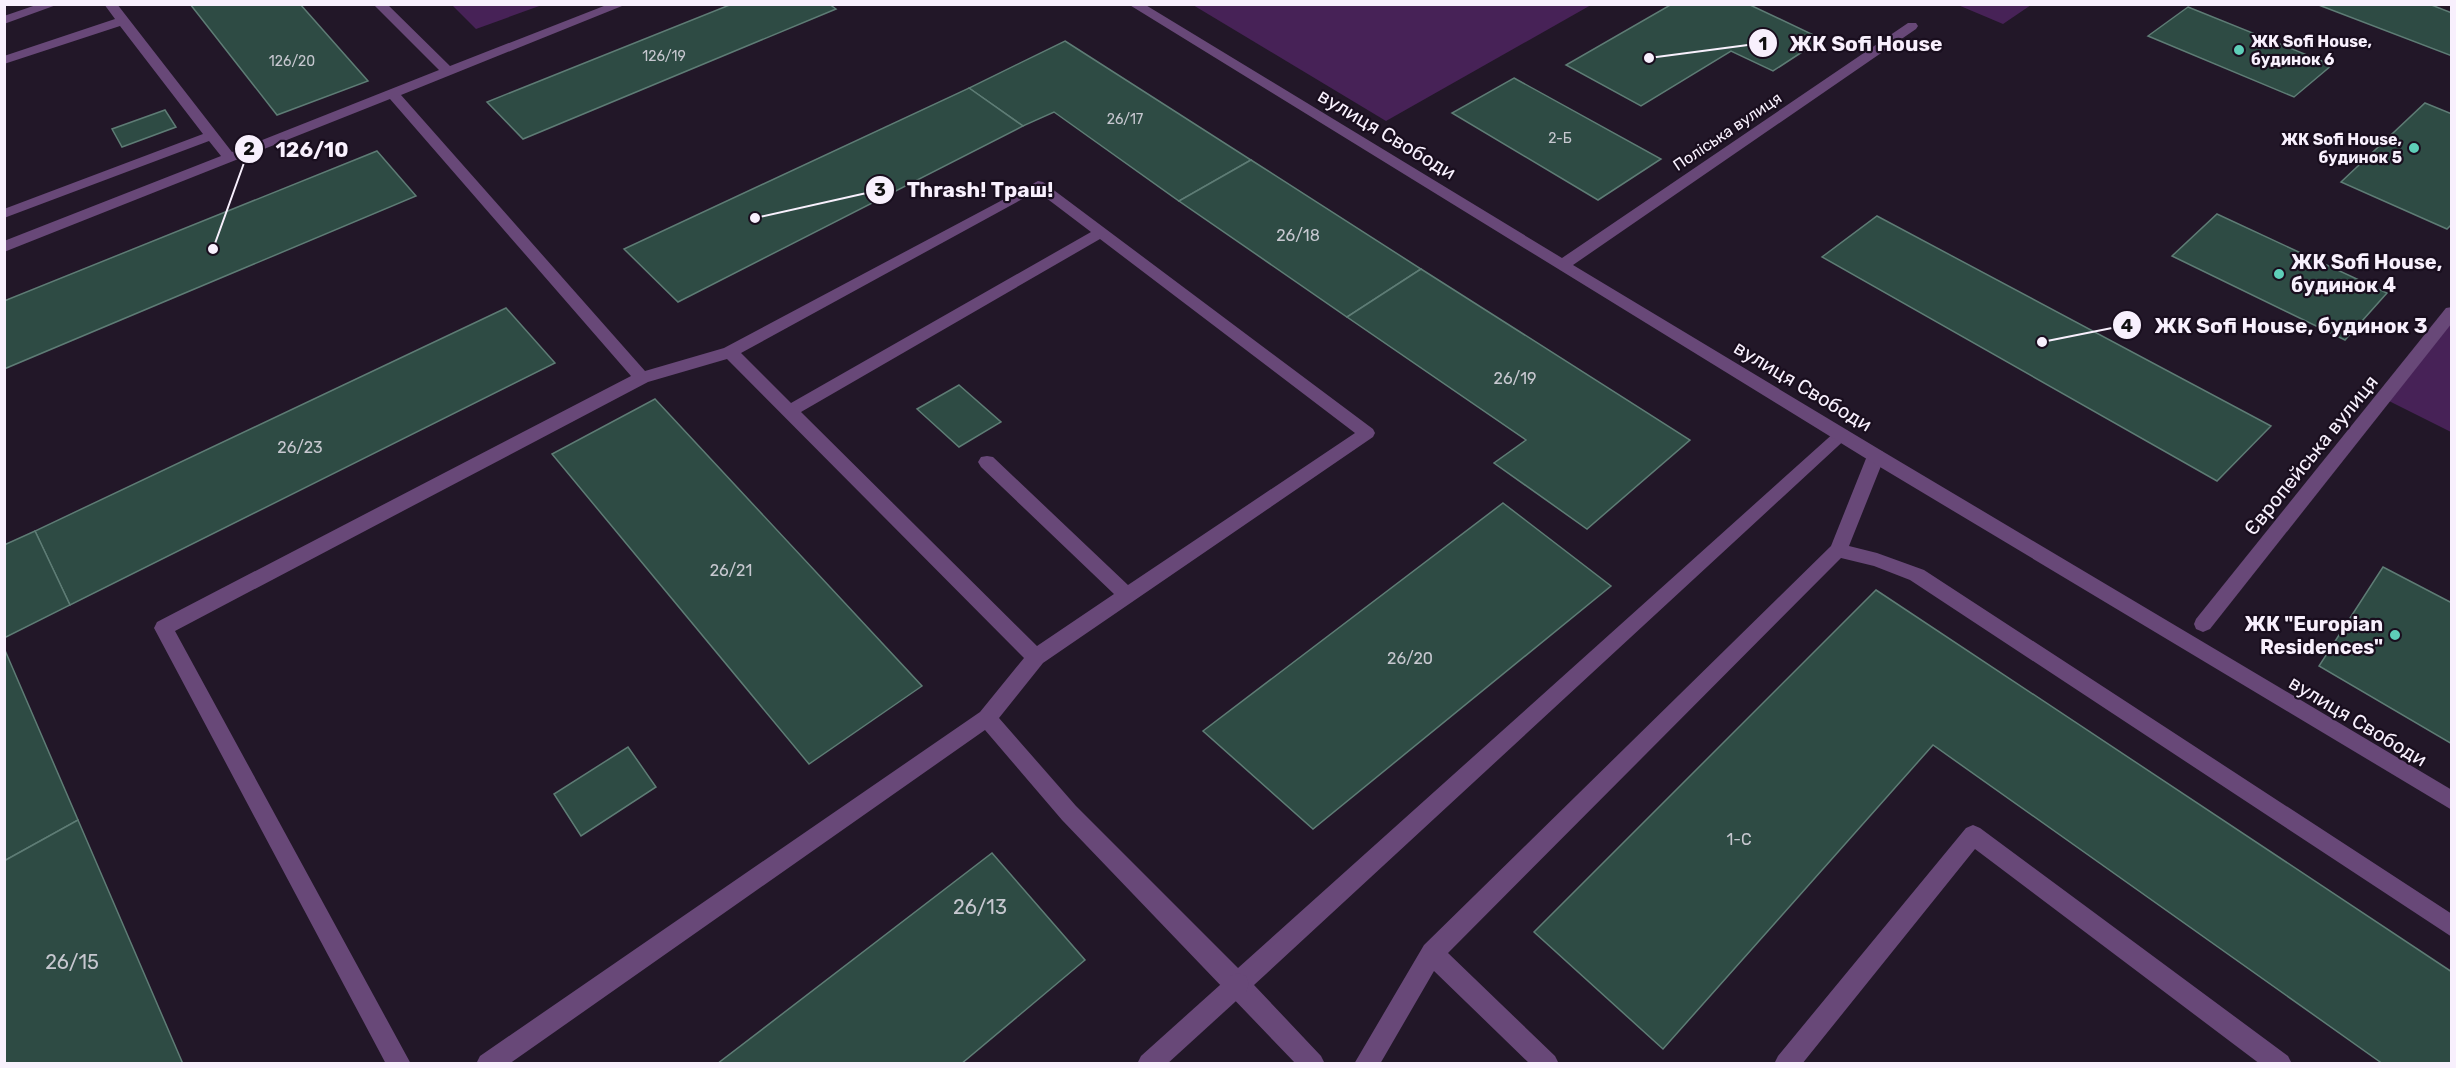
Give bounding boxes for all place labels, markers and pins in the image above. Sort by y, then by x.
callout: ЖК Sofi House [1748,24,1955,63]
place label: ЖК Sofi House, будинок 6 [2251,32,2372,69]
marker: ЖК Sofi House, будинок 6 [2232,43,2246,57]
callout: 126/10 [234,130,361,169]
place label: ЖК Sofi House, будинок 5 [2281,130,2402,167]
marker: ЖК Sofi House, будинок 5 [2407,141,2421,155]
callout: Thrash! Траш! [865,170,1065,209]
place label: ЖК Sofi House, будинок 4 [2291,250,2442,297]
marker: ЖК Sofi House, будинок 4 [2272,267,2286,281]
callout: ЖК Sofi House, будинок 3 [2112,306,2439,345]
place label: ЖК "Europian Residences" [2245,612,2383,659]
marker: ЖК "Europian Residences" [2388,628,2402,642]

